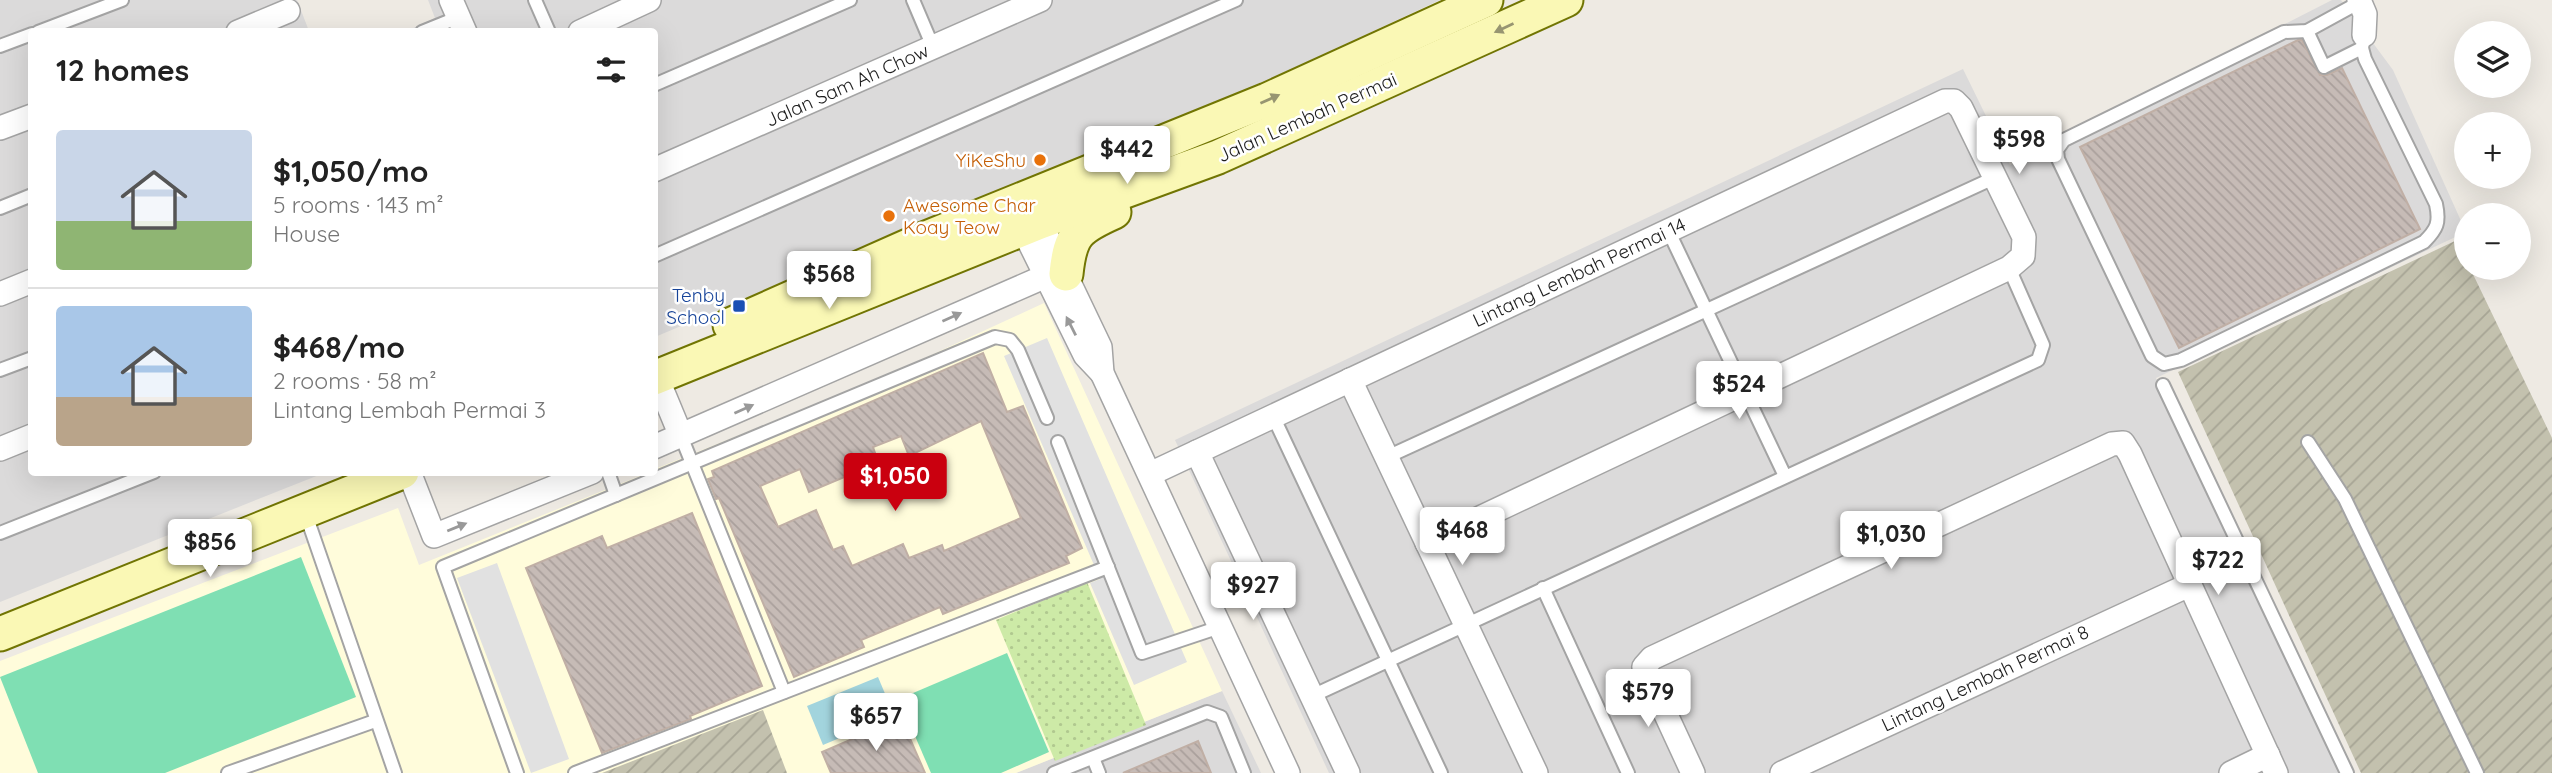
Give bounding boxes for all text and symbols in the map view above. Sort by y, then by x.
map controls [2454,21,2531,280]
button: layers [2454,21,2531,98]
one-way arrow [1494,23,1514,34]
street label: Jalan Sam Ah Chow [762,38,932,132]
text: 12 homes [56,51,189,89]
icon: filters [592,51,630,89]
street label: Jalan Lembah Permai [1214,67,1400,167]
one-way arrow [1260,93,1280,105]
button: + [2454,112,2531,189]
pin: $598 [1978,116,2060,176]
text: $598 [1993,124,2045,153]
pin: $442 [1086,127,1168,186]
text: $442 [1100,134,1154,163]
place label: YiKeShu [956,148,1026,172]
text: $1,050/mo [273,152,428,190]
marker: YiKeShu [1032,152,1048,168]
icon: home [112,158,196,242]
text: 5 rooms · 143 m² [273,190,444,219]
place label: Awesome Char Koay Teow [903,193,1036,239]
button: − [2454,203,2531,280]
marker: Awesome Char Koay Teow [881,208,897,224]
street label: Lintang Lembah Permai 14 [1469,212,1689,332]
text: House [273,219,340,248]
pin: $568 [788,252,870,311]
text: $568 [803,259,855,288]
place label: Tenby School [666,283,725,329]
marker: Tenby School [731,298,747,314]
one-way arrow [942,311,962,323]
one-way arrow [1065,316,1077,336]
text: $468/mo [273,328,405,366]
icon: home [112,334,196,418]
pin: $524 [1698,362,1780,421]
text: 2 rooms · 58 m² [273,366,436,395]
text: $524 [1712,369,1766,398]
text: Lintang Lembah Permai 3 [273,395,546,424]
one-way arrow [734,403,754,415]
pin: $1,050 [838,454,952,513]
text: $1,050 [860,461,930,490]
pin: $468 [1421,508,1503,567]
pin: $1,030 [1834,512,1948,571]
text: $468 [1436,515,1488,544]
text: $1,030 [1856,519,1926,548]
pin: $856 [169,520,251,579]
one-way arrow [446,521,467,532]
text: $856 [184,527,236,556]
pin: $722 [2177,538,2259,597]
text: $722 [2192,545,2244,574]
pin: $927 [1212,562,1294,622]
text: $927 [1227,570,1279,599]
street label: Lintang Lembah Permai 8 [1878,619,2092,737]
pin: $579 [1607,670,1689,729]
text: $579 [1622,677,1674,706]
pin: $657 [835,694,917,753]
text: $657 [850,701,902,730]

